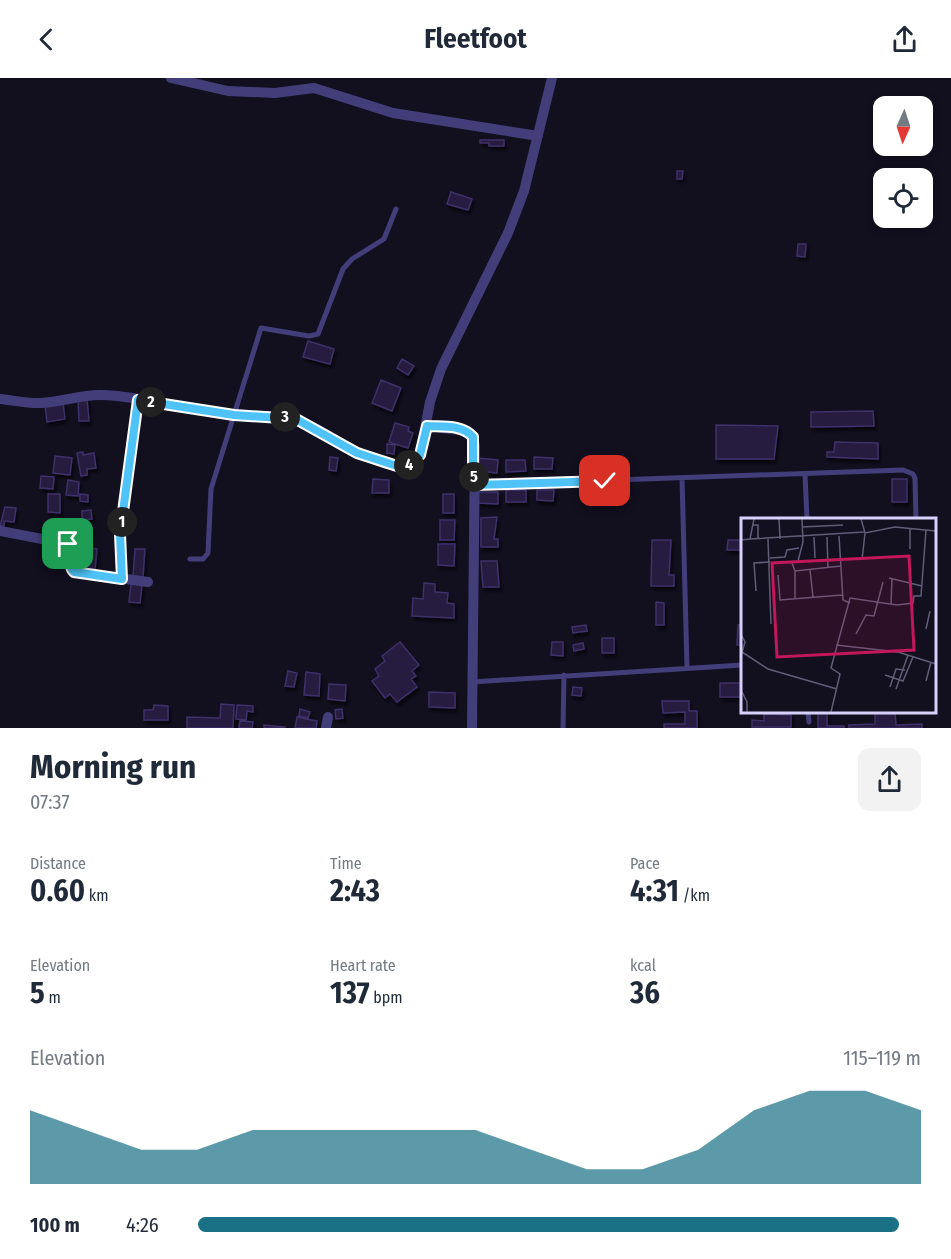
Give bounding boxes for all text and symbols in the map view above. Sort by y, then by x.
icon: back [30,23,63,56]
text: Fleetfoot [424,23,527,55]
icon: share [888,23,921,56]
north arrow [873,96,933,156]
map controls [873,96,933,228]
button: locate [873,168,933,228]
pin: 2 [136,387,166,417]
text: 2 [147,392,155,411]
pin: 3 [270,402,300,432]
text: 3 [281,407,289,426]
pin: 4 [394,450,424,480]
text: 4 [405,455,413,474]
pin [579,455,630,506]
pin: 5 [459,462,489,492]
icon: check [588,464,621,497]
text: 5 [470,467,478,486]
pin: 1 [107,507,137,537]
text: 1 [119,512,125,531]
pin [42,518,93,569]
inset map [741,518,936,713]
icon: arrive [51,527,84,560]
text: Morning run [30,747,196,787]
button: share [858,748,921,811]
text: 07:37 [30,790,70,814]
text: Distance [30,854,86,873]
text: Time [330,854,362,873]
text: Pace [630,854,660,873]
text: 0.60 [30,873,85,909]
text: 2:43 [330,873,380,909]
text: 4:31 [630,873,679,909]
text: km [85,886,109,905]
text: /km [679,886,710,905]
text: Elevation [30,956,90,975]
text: Heart rate [330,956,396,975]
text: kcal [630,956,656,975]
text: 5 [30,975,45,1011]
text: 137 [330,975,370,1011]
text: 36 [630,975,660,1011]
text: m [45,988,61,1007]
text: bpm [370,988,403,1007]
text: Elevation [30,1046,105,1070]
text: 115–119 m [843,1046,921,1070]
text: 100 m [30,1213,80,1237]
text: 4:26 [126,1213,159,1237]

